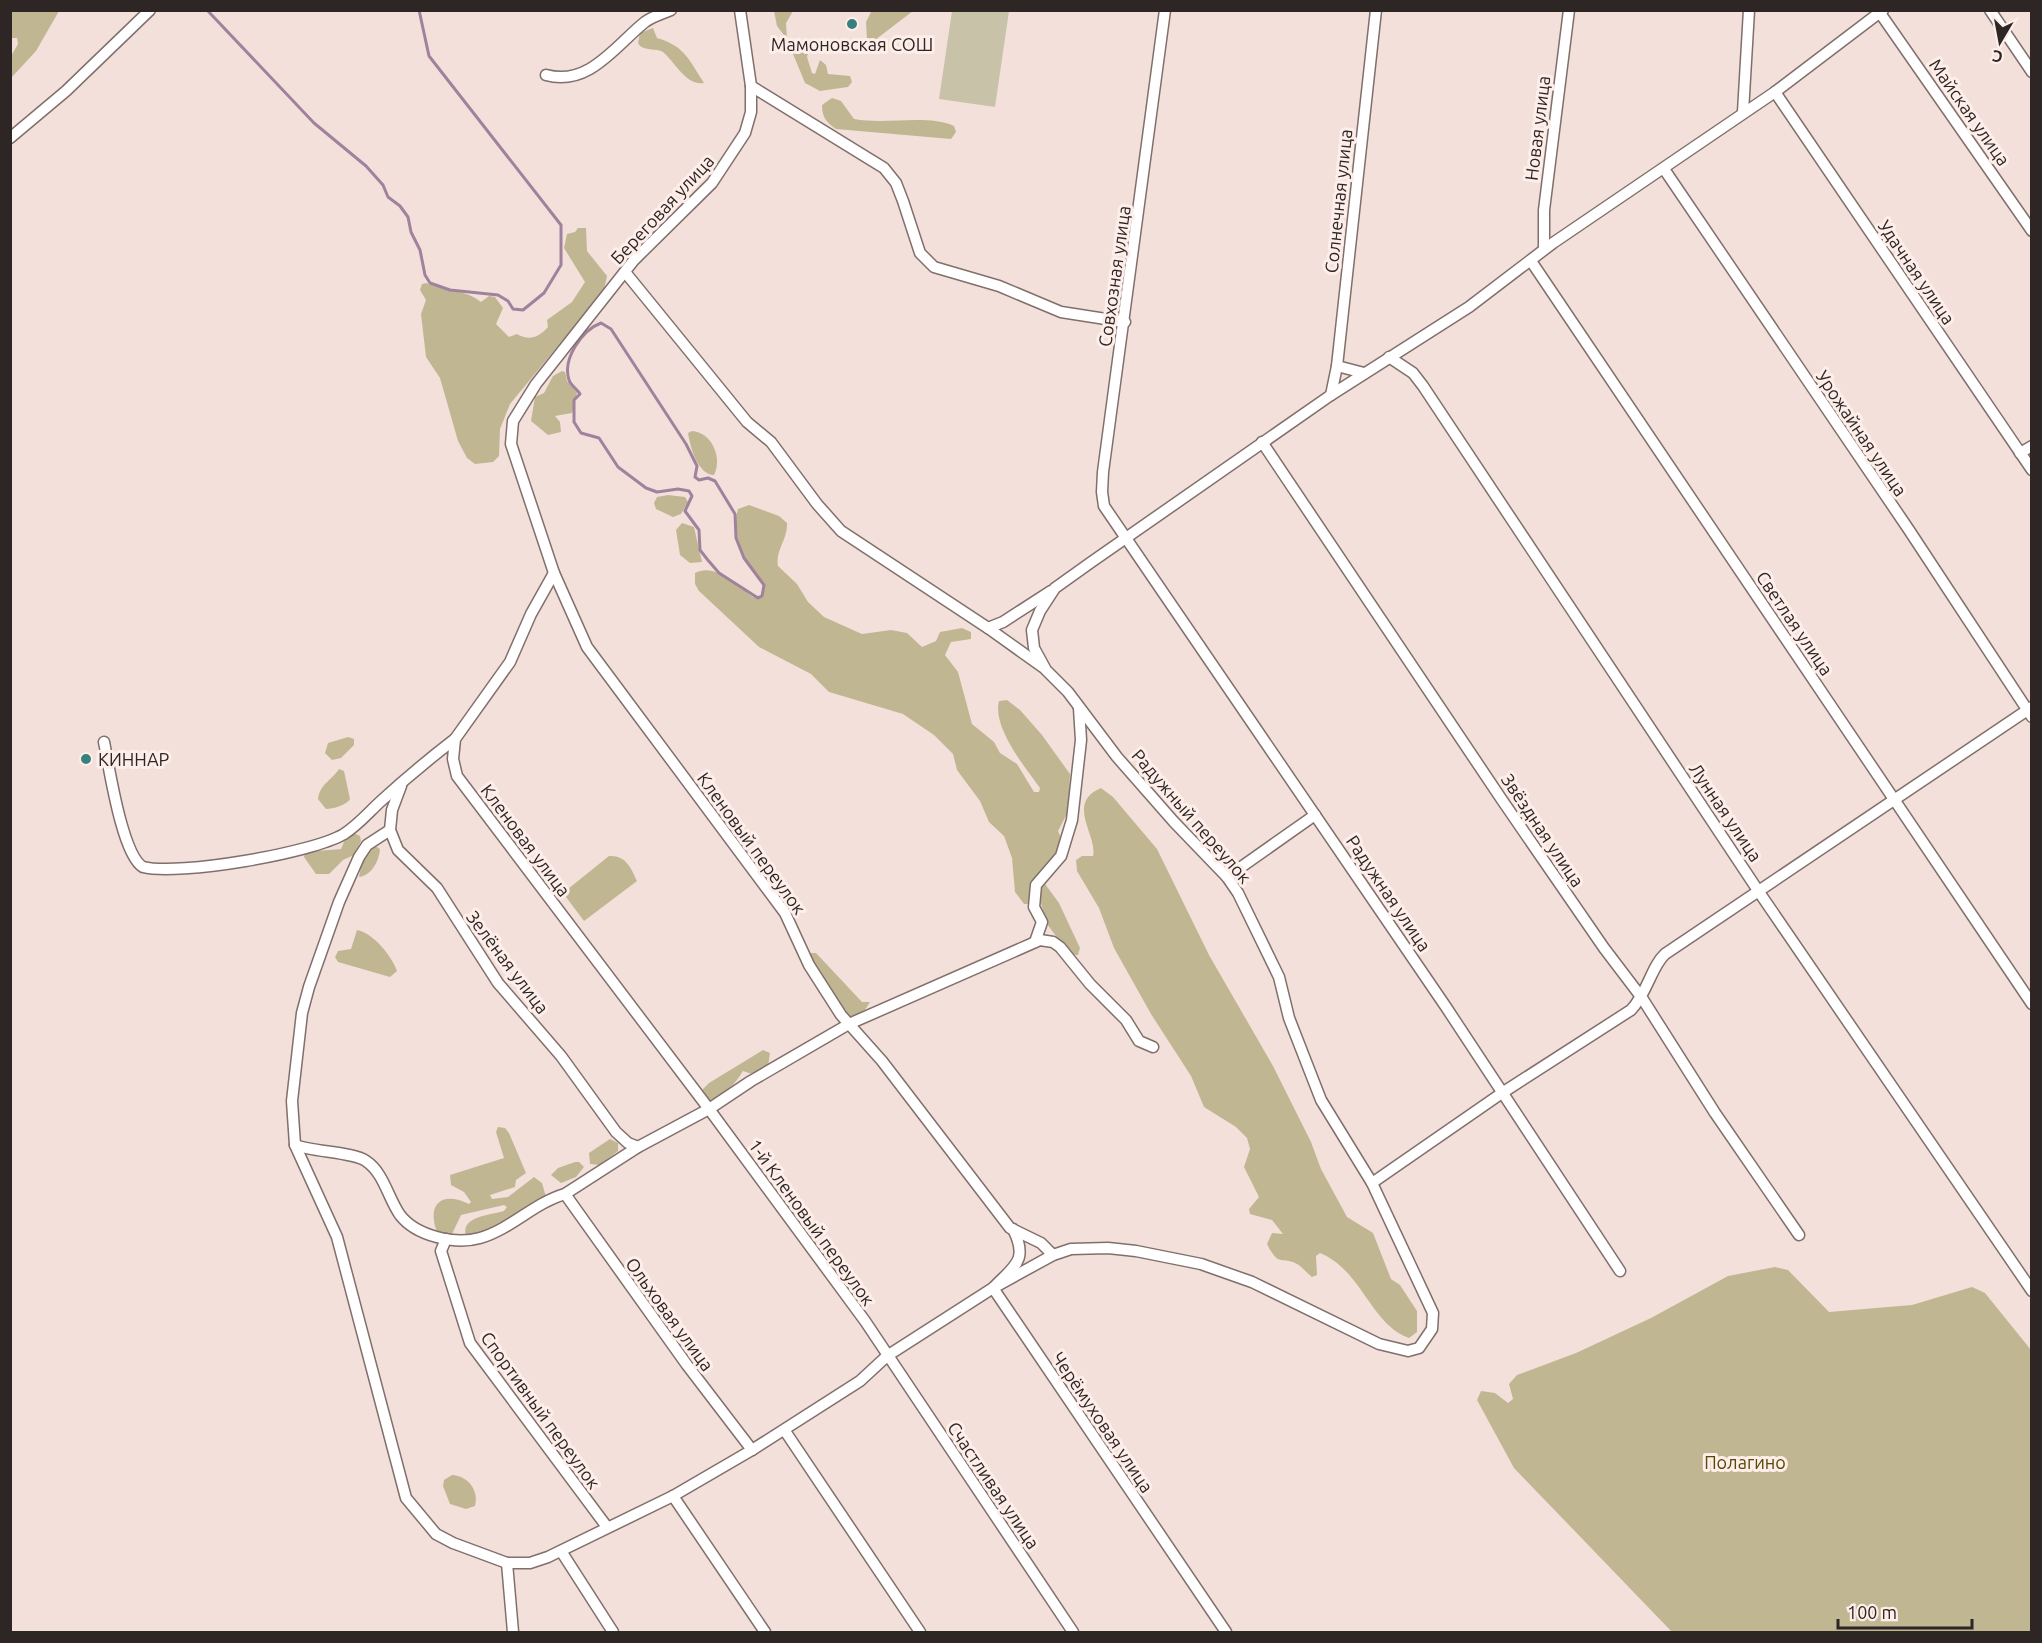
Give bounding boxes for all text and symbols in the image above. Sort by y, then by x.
north arrow [1970,12,2030,72]
marker: Мамоновская СОШ [845,17,859,31]
place label: Мамоновская СОШ [771,34,933,54]
text: С [1991,47,2004,67]
street label: Майская улица [1926,55,2014,169]
street label: Новая улица [1521,75,1553,181]
street label: Солнечная улица [1320,128,1356,274]
street label: Береговая улица [606,150,718,268]
street label: Совхозная улица [1094,204,1134,348]
street label: Удачная улица [1875,216,1959,328]
street label: Урожайная улица [1813,367,1911,499]
street label: Светлая улица [1753,567,1837,679]
street label: Радужный переулок [1128,745,1256,887]
place label: КИННАР [98,749,170,769]
marker: КИННАР [79,752,93,766]
street label: Лунная улица [1686,759,1766,865]
street label: Кленовый переулок [694,768,810,918]
street label: Звёздная улица [1498,770,1588,890]
street label: Кленовая улица [477,780,575,900]
street label: Радужная улица [1343,831,1435,955]
street label: Зелёная улица [463,907,553,1017]
street label: 1-й Кленовый переулок [745,1135,879,1309]
street label: Ольховая улица [622,1253,718,1375]
street label: Спортивный переулок [477,1328,605,1492]
street label: Черёмуховая улица [1049,1348,1157,1496]
street label: Счастливая улица [944,1418,1044,1552]
park label: Полагино [1704,1452,1786,1472]
scale bar [1838,1592,1972,1630]
text: 100 m [1847,1602,1897,1622]

